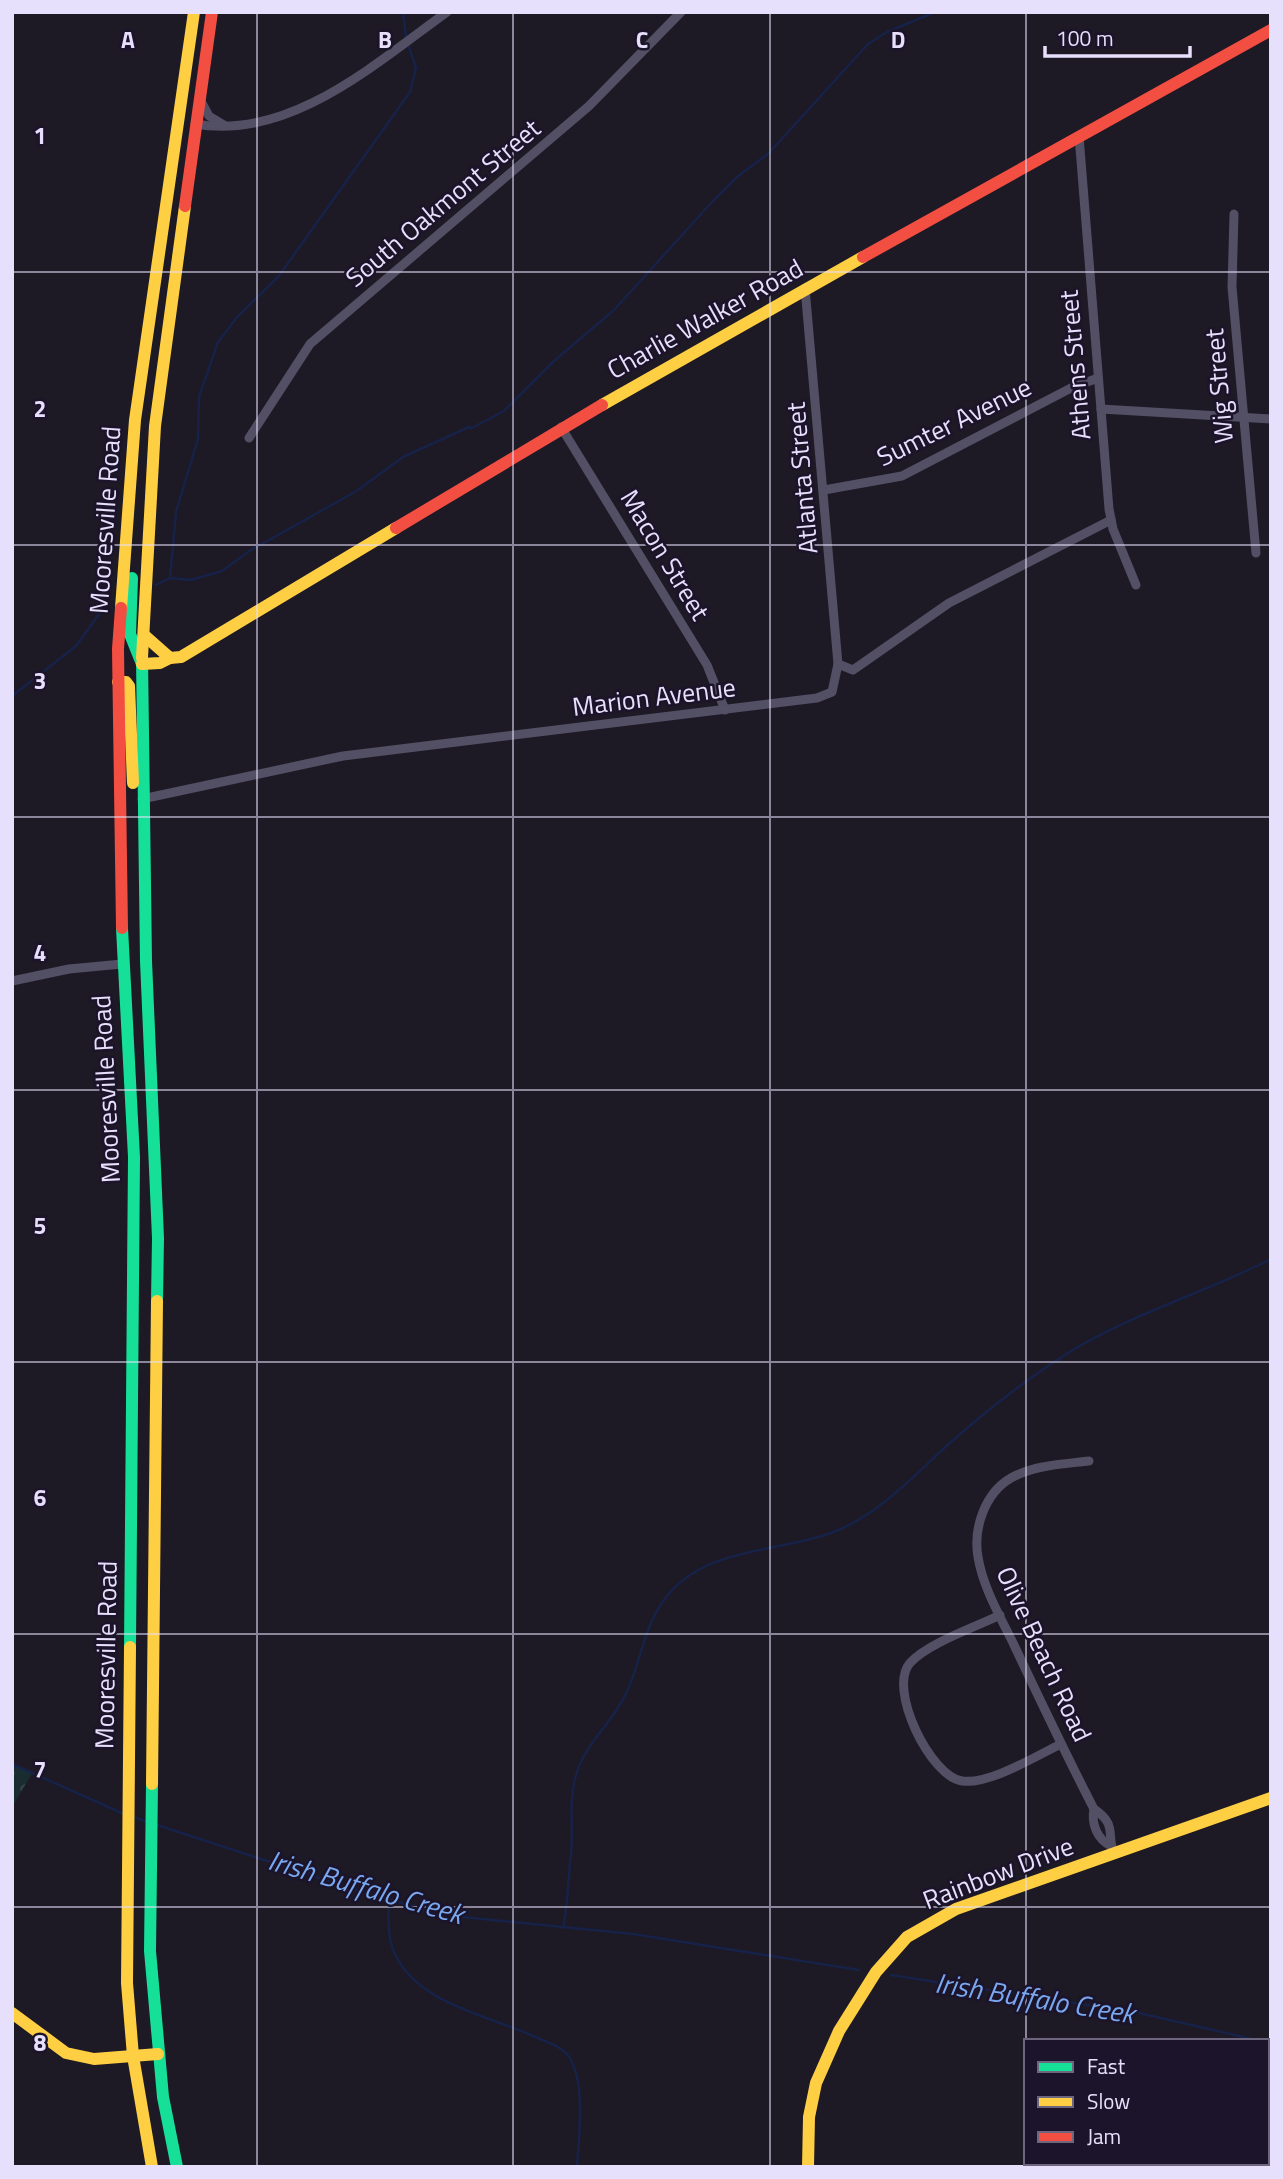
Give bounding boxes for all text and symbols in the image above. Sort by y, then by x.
scale bar [1045,14,1190,58]
text: A [121,22,135,57]
text: B [378,22,392,57]
text: C [636,22,648,57]
text: D [891,22,905,57]
text: 100 m [1056,22,1113,54]
street label: South Oakmont Street [337,109,549,296]
text: 1 [34,118,46,153]
street label: Charlie Walker Road [600,249,810,389]
street label: Athens Street [1049,289,1100,442]
street label: Wig Street [1194,327,1243,445]
street label: Sumter Avenue [870,367,1038,476]
text: 2 [34,391,46,426]
street label: Atlanta Street [775,401,828,555]
street label: Mooresville Road [78,425,131,615]
street label: Macon Street [611,482,720,628]
text: 3 [34,663,46,698]
street label: Marion Avenue [570,667,738,726]
text: 4 [34,935,46,970]
street label: Mooresville Road [81,994,130,1184]
text: 5 [34,1208,46,1243]
text: 6 [34,1480,47,1515]
street label: Olive Beach Road [987,1560,1102,1748]
street label: Mooresville Road [84,1561,127,1749]
text: 7 [34,1752,46,1787]
street label: Rainbow Drive [917,1826,1079,1919]
water label: Irish Buffalo Creek [263,1838,472,1936]
water label: Irish Buffalo Creek [932,1961,1141,2035]
text: 8 [34,2025,47,2060]
legend [1024,2039,1269,2165]
text: Fast [1087,2050,1126,2082]
text: Slow [1087,2085,1130,2117]
text: Jam [1087,2120,1121,2152]

